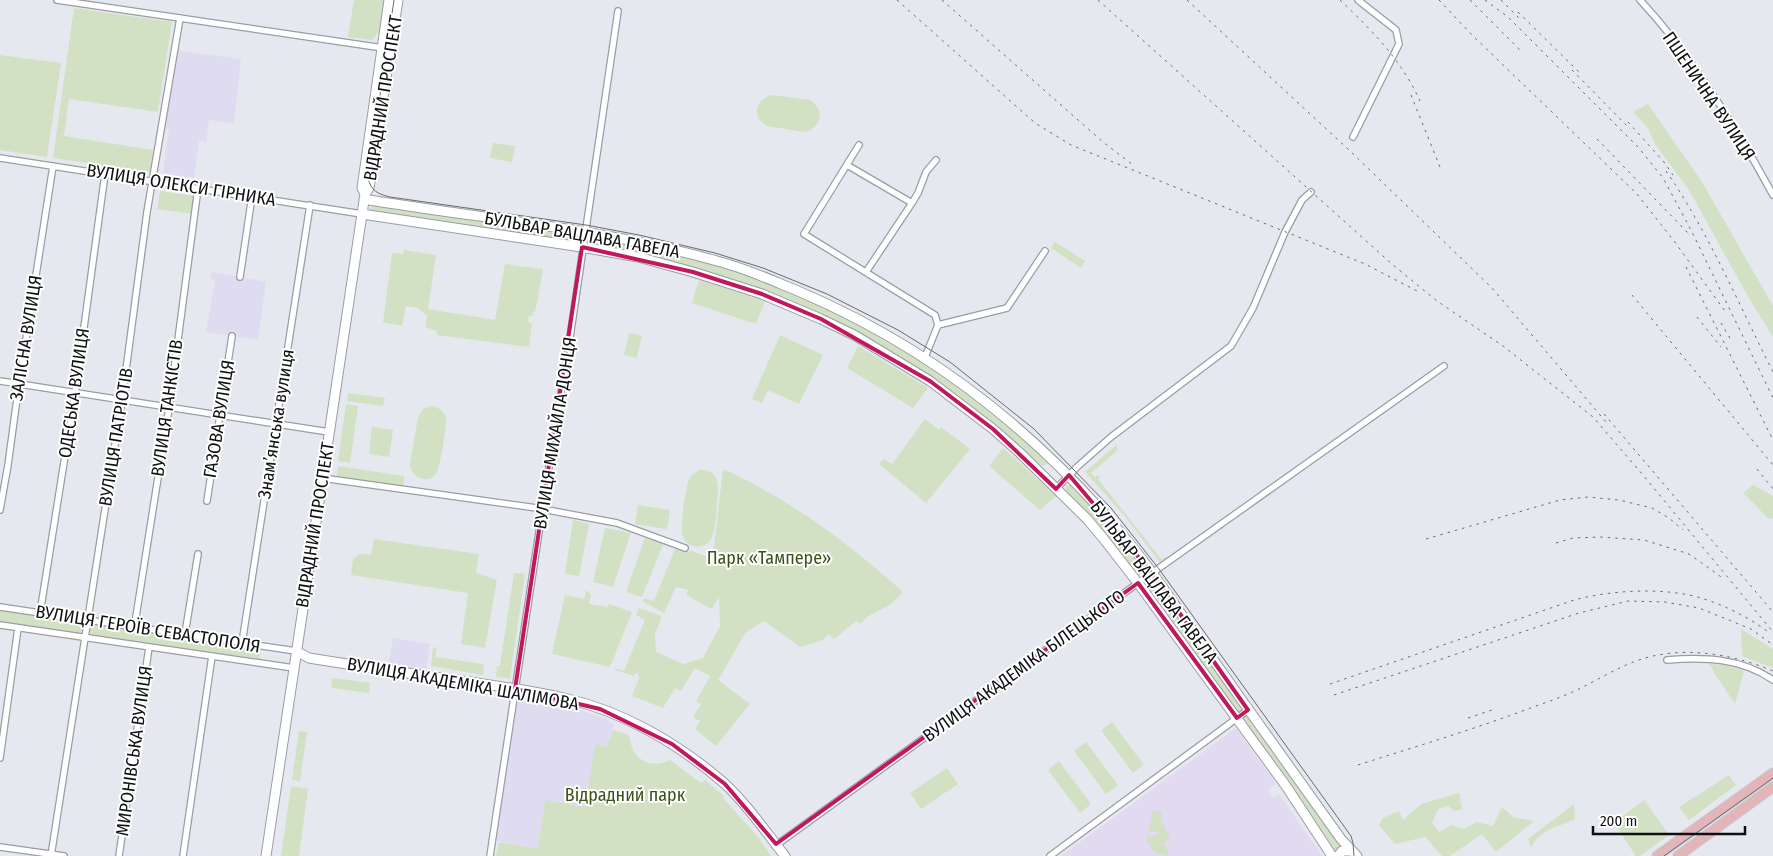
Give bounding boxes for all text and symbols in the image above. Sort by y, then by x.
street label: ВІДРАДНИЙ ПРОСПЕКТ [359,13,407,182]
street label: ПШЕНИЧНА ВУЛИЦЯ [1658,27,1760,165]
street label: ВУЛИЦЯ ОЛЕКСИ ГІРНИКА [85,159,278,211]
street label: БУЛЬВАР ВАЦЛАВА ГАВЕЛА [483,207,682,263]
street label: ЗАЛІСНА ВУЛИЦЯ [5,274,47,402]
street label: ОДЕСЬКА ВУЛИЦЯ [54,327,94,459]
street label: ВУЛИЦЯ МИХАЙЛА ДОНЦЯ [529,335,581,531]
street label: ВУЛИЦЯ ТАНКІСТІВ [146,338,188,478]
street label: Знамʼянська вулиця [253,347,299,501]
street label: ГАЗОВА ВУЛИЦЯ [199,358,239,480]
street label: ВУЛИЦЯ ПАТРІОТІВ [94,366,138,508]
street label: ВІДРАДНИЙ ПРОСПЕКТ [291,440,339,609]
street label: БУЛЬВАР ВАЦЛАВА ГАВЕЛА [1086,496,1223,668]
park label: Парк «Тампере» [707,547,831,569]
street label: ВУЛИЦЯ АКАДЕМІКА БІЛЕЦЬКОГО [919,585,1129,747]
street label: ВУЛИЦЯ ГЕРОЇВ СЕВАСТОПОЛЯ [34,600,262,658]
street label: ВУЛИЦЯ АКАДЕМІКА ШАЛІМОВА [345,653,581,715]
street label: МИРОНІВСЬКА ВУЛИЦЯ [111,664,157,838]
park label: Відрадний парк [565,784,686,806]
scale bar [1593,804,1746,836]
text: 200 m [1600,812,1637,830]

